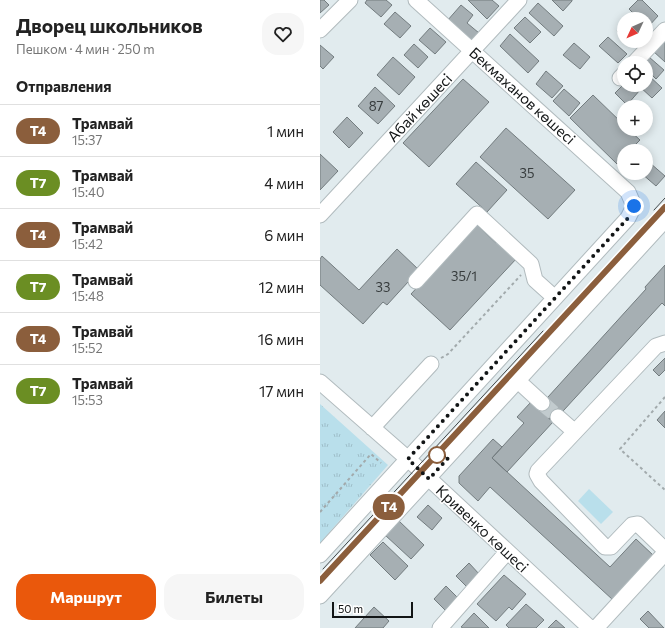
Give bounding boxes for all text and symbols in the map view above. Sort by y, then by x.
north arrow [617,12,653,48]
map controls [617,12,653,180]
button: heart [262,13,304,55]
text: Дворец школьников [16,14,203,37]
text: Пешком · 4 мин · 250 m [16,41,155,57]
street label: Бекмаханов көшесі [466,43,579,148]
button: locate [617,56,653,92]
street label: Абай көшесі [383,69,455,145]
text: Отправления [16,77,112,95]
house number: 87 [369,98,383,114]
button: + [617,100,653,136]
text: Трамвай [72,114,133,132]
text: T4 [30,122,46,139]
text: 1 мин [267,122,304,140]
text: 15:37 [72,132,102,148]
button: − [617,144,653,180]
house number: 35 [520,165,534,181]
text: Трамвай [72,166,133,184]
text: T7 [30,174,46,191]
text: 4 мин [264,174,304,192]
text: 15:40 [72,184,104,200]
your location [624,196,644,216]
text: Трамвай [72,218,133,236]
text: T4 [30,226,46,243]
text: 6 мин [264,226,304,244]
text: 15:42 [72,236,103,252]
house number: 35/1 [451,268,477,284]
text: Трамвай [72,270,133,288]
text: T7 [30,278,46,295]
text: 12 мин [259,278,304,296]
house number: 33 [376,279,390,295]
text: 15:48 [72,288,104,304]
text: Трамвай [72,322,133,340]
text: T4 [30,330,46,347]
text: 16 мин [258,330,304,348]
text: 15:52 [72,340,103,356]
text: Трамвай [72,374,133,392]
text: T7 [30,382,46,399]
text: 17 мин [259,382,304,400]
text: 15:53 [72,392,103,408]
unlabelled marker [428,446,446,464]
street label: Кривенко көшесі [433,481,533,576]
line badge: T4 [371,494,407,520]
text: T4 [381,498,397,515]
button: Маршрут [16,574,156,620]
button: Билеты [164,574,304,620]
scale bar [332,600,413,619]
text: 50 m [338,602,363,615]

